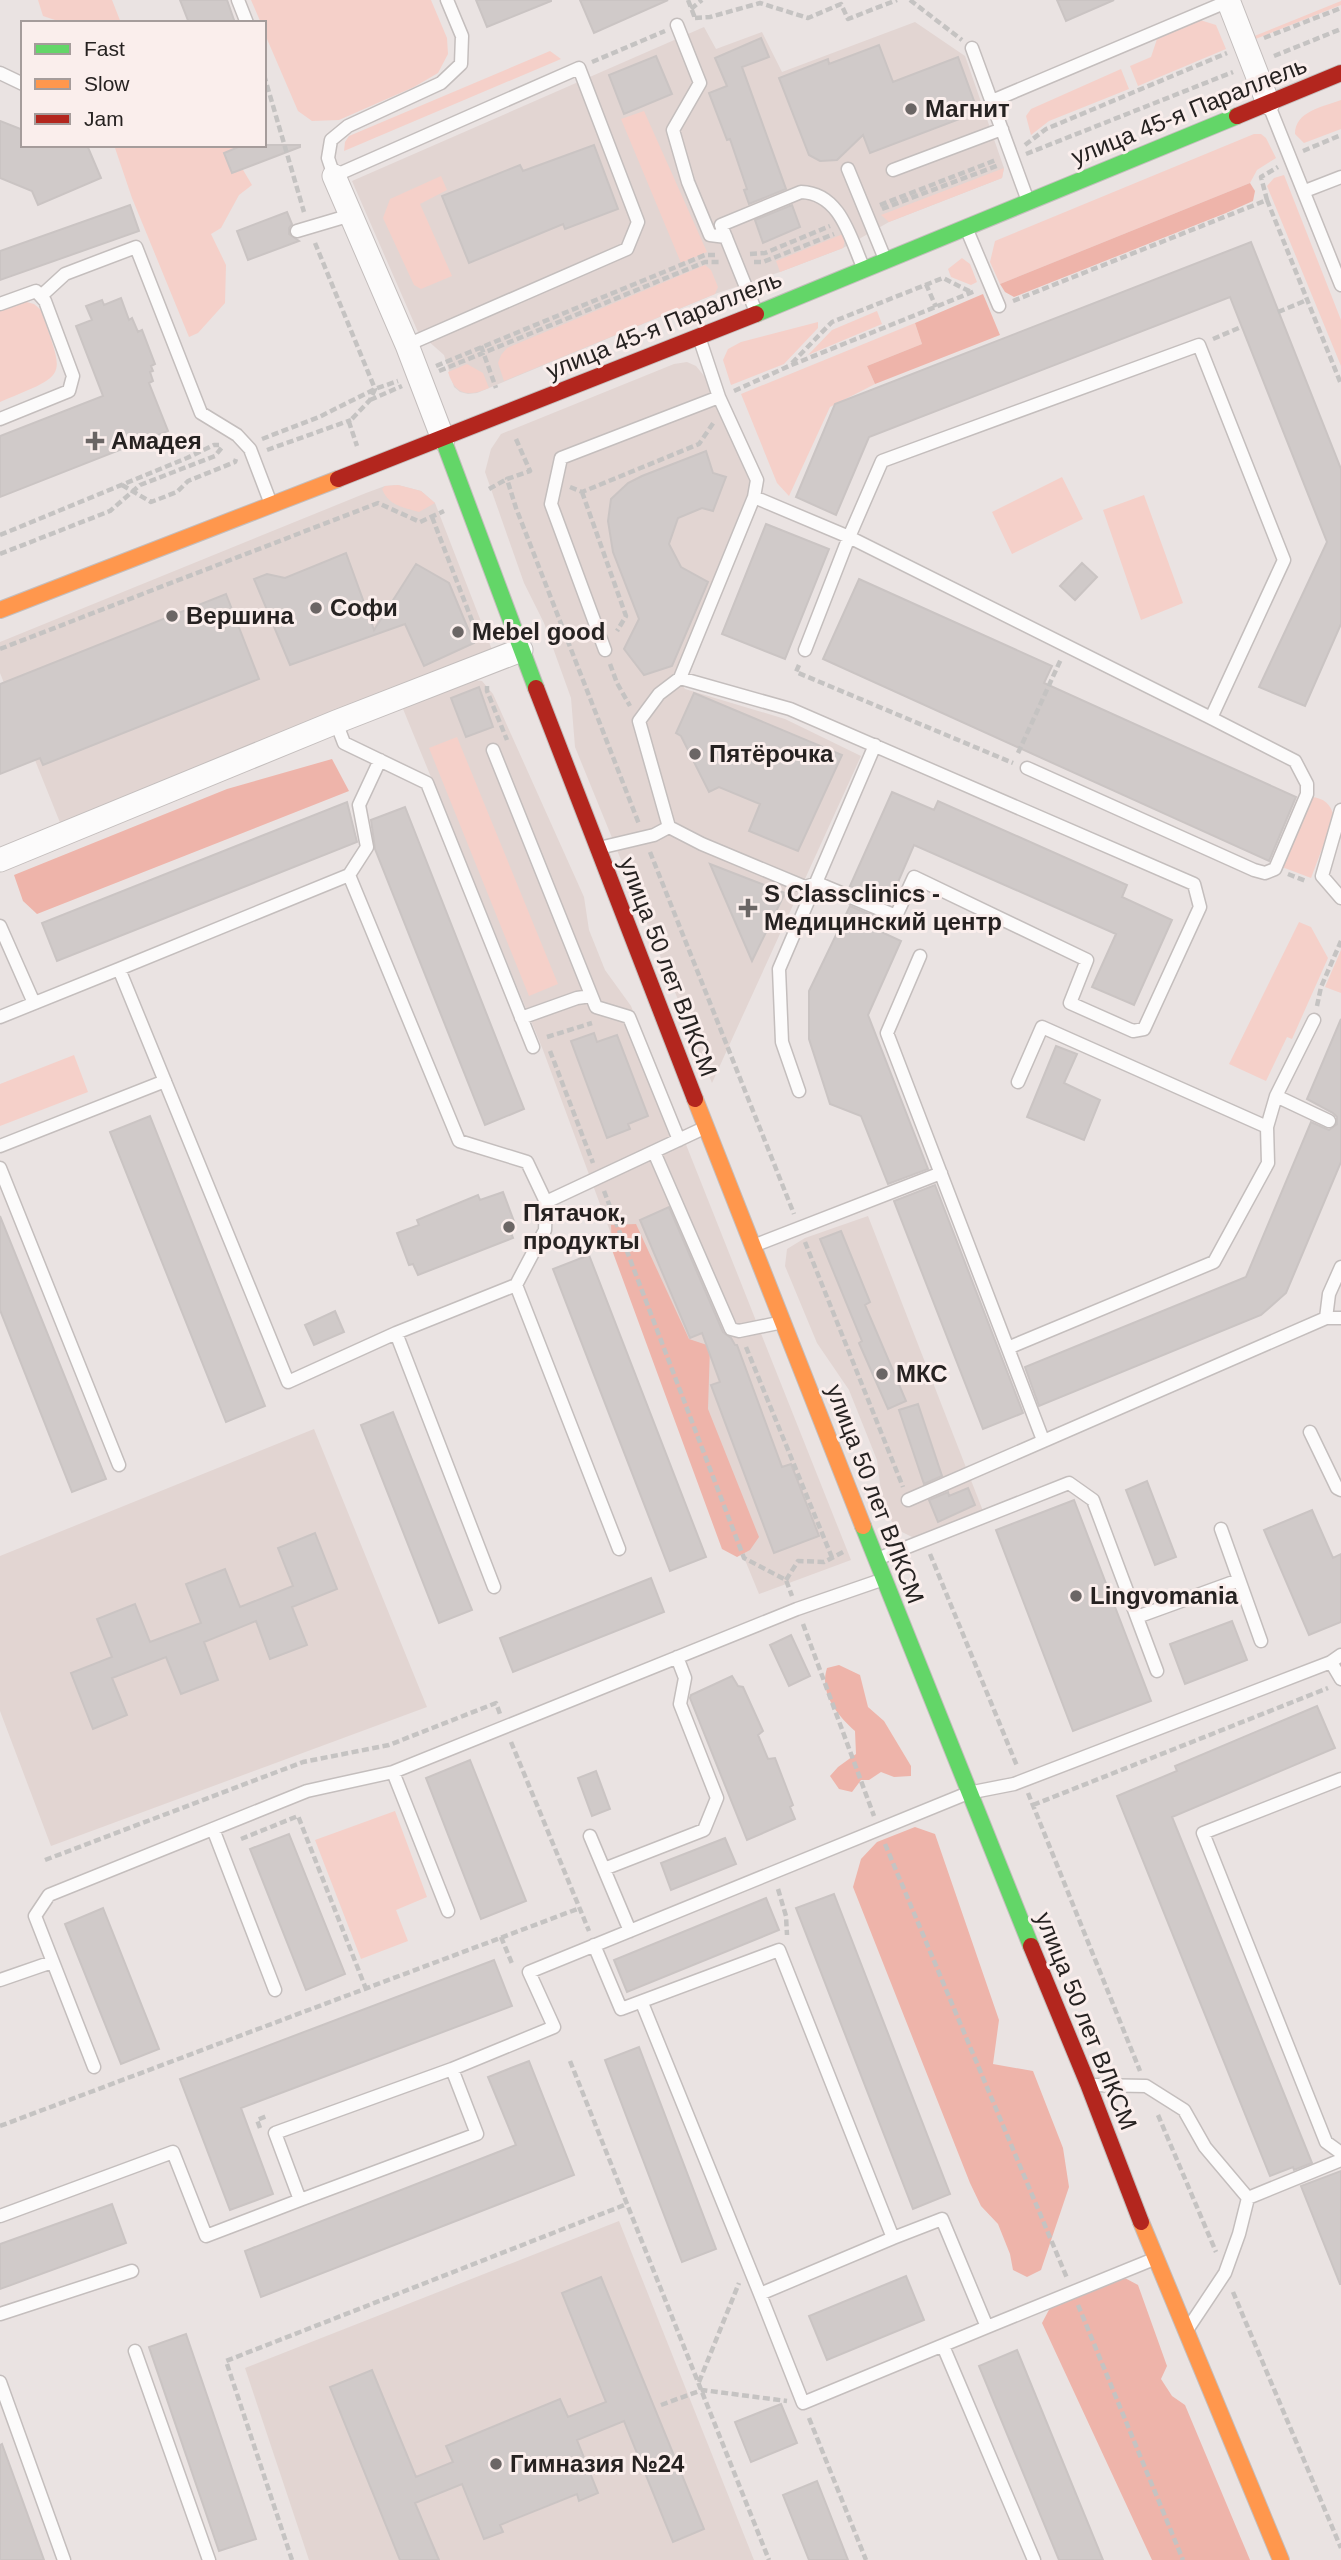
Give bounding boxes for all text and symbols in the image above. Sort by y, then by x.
legend [21,21,266,147]
text: Fast [84,37,125,60]
street label: улица 45-я Параллель [1067,51,1310,170]
text: Slow [84,72,130,95]
place label: Магнит [925,95,1010,122]
marker: Магнит [903,101,919,117]
text: Jam [84,107,124,130]
street label: улица 45-я Параллель [542,265,785,384]
place label: Амадея [111,427,202,454]
marker: Амадея [85,431,105,451]
place label: Софи [330,594,398,621]
marker: Софи [308,600,324,616]
place label: Вершина [186,602,295,629]
marker: Вершина [164,608,180,624]
place label: Mebel good [472,618,605,645]
marker: Mebel good [450,624,466,640]
place label: Пятёрочка [709,740,834,767]
marker: Пятёрочка [687,746,703,762]
street label: улица 50 лет ВЛКСМ [614,853,723,1080]
place label: S Classclinics - Медицинский центр [764,880,1002,935]
marker: S Classclinics - Медицинский центр [738,898,758,918]
place label: Пятачок, продукты [523,1199,640,1254]
marker: Пятачок, продукты [501,1219,517,1235]
place label: МКС [896,1360,948,1387]
marker: МКС [874,1366,890,1382]
street label: улица 50 лет ВЛКСМ [821,1380,930,1607]
place label: Lingvomania [1090,1582,1239,1609]
marker: Lingvomania [1068,1588,1084,1604]
street label: улица 50 лет ВЛКСМ [1030,1908,1143,2134]
place label: Гимназия №24 [510,2450,685,2477]
marker: Гимназия №24 [488,2456,504,2472]

